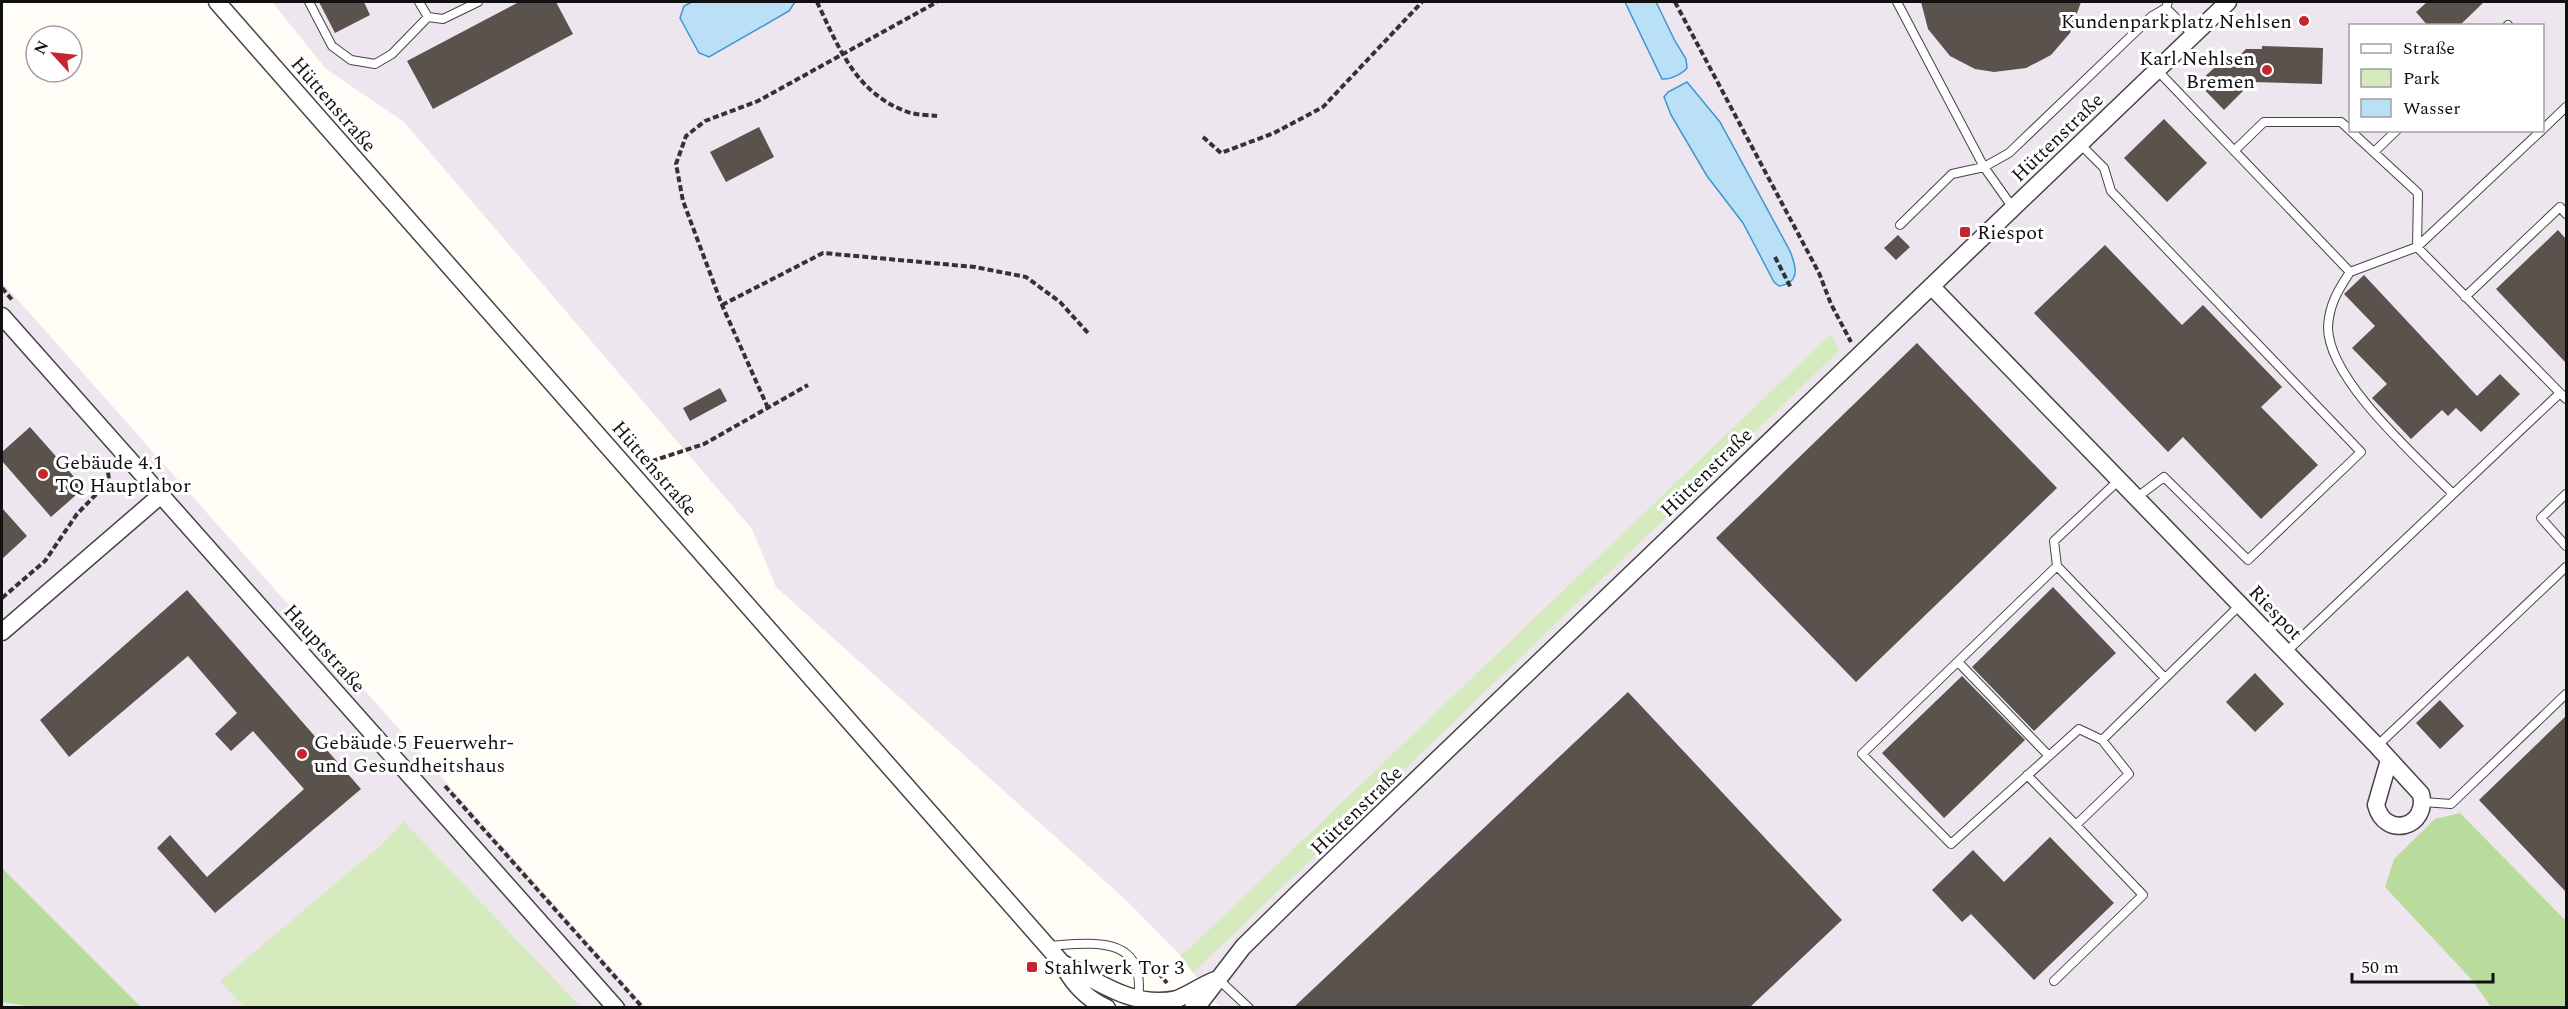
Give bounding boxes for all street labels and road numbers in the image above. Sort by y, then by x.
street label: Hüttenstraße [283,50,383,159]
street label: Hüttenstraße [2005,86,2111,190]
street label: Hüttenstraße [604,414,704,523]
street label: Hüttenstraße [1654,421,1760,525]
street label: Riespot [2241,578,2309,647]
street label: Hauptstraße [276,597,373,700]
street label: Hüttenstraße [1304,759,1410,863]

